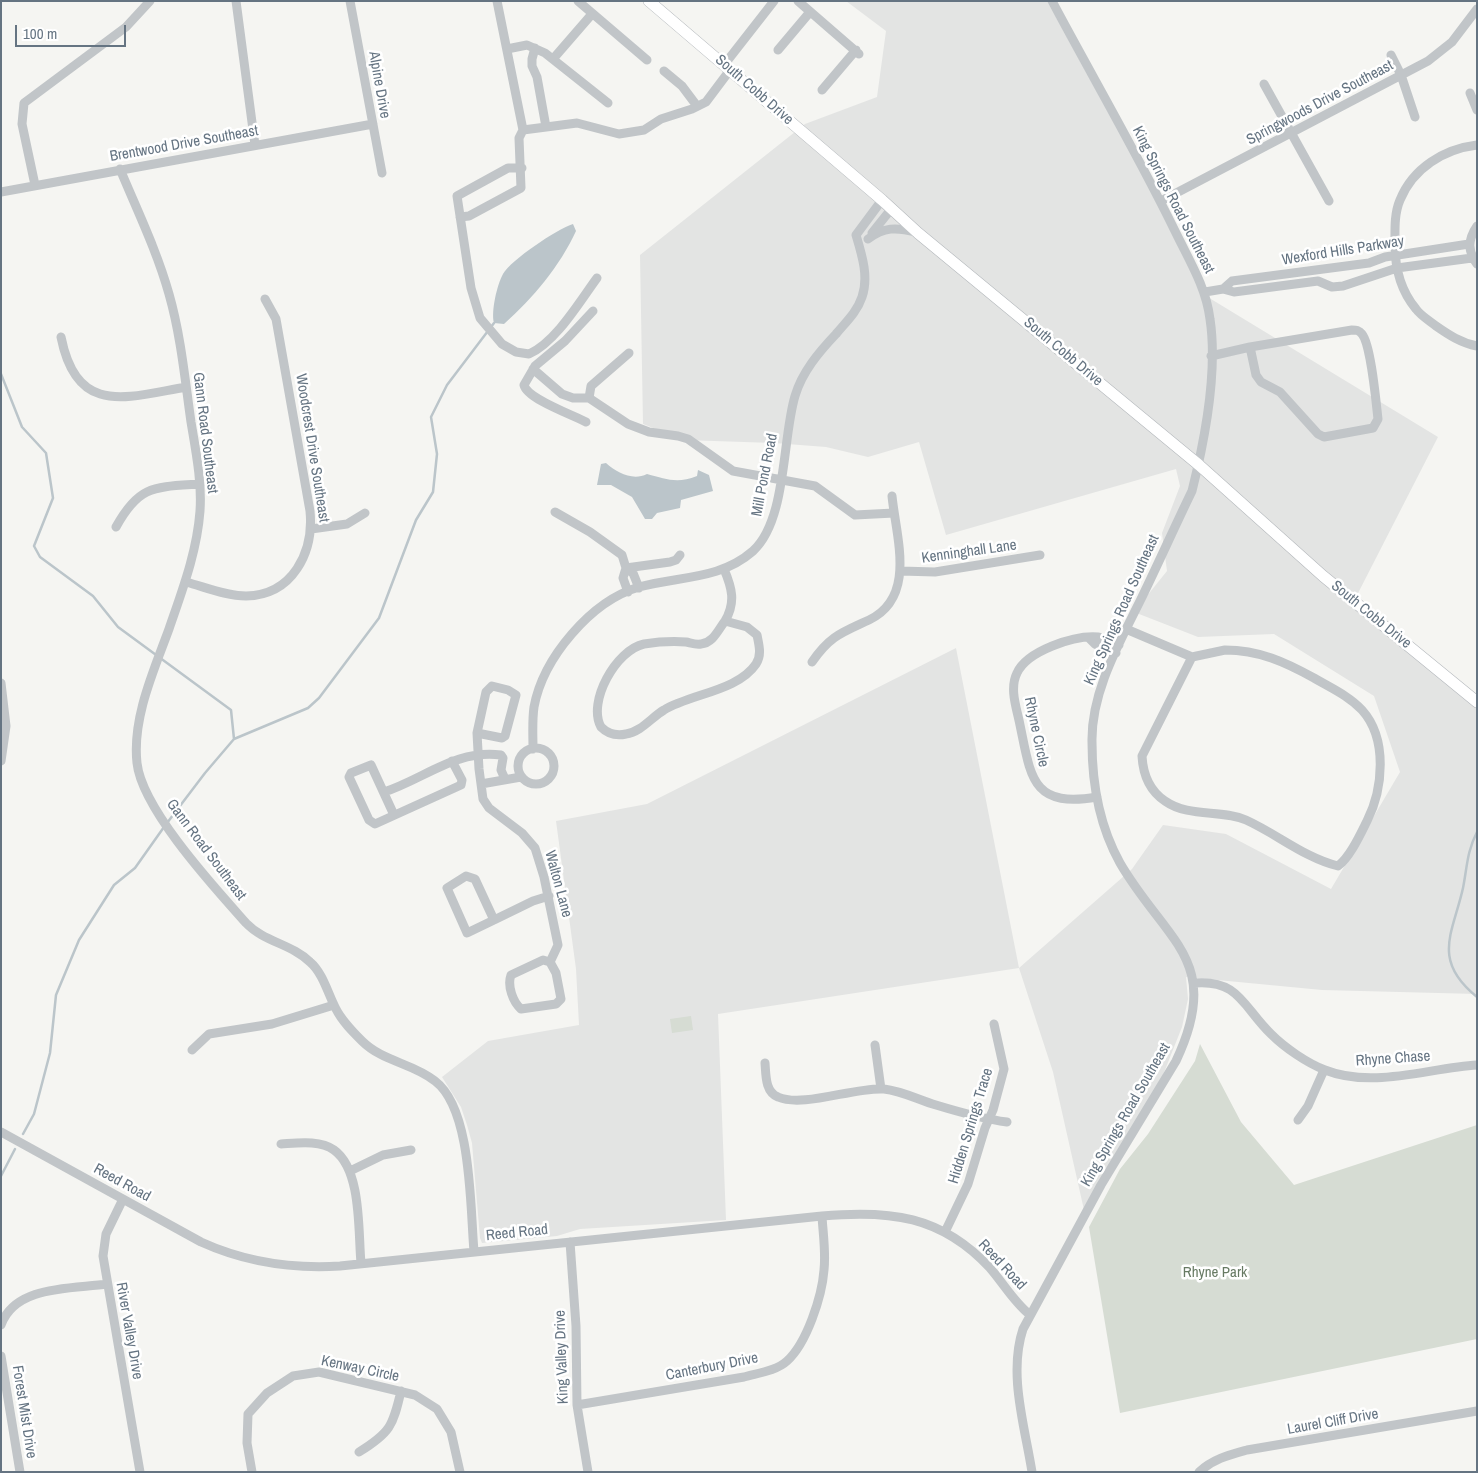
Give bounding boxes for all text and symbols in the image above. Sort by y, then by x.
scale bar [18,15,129,47]
text: 100 m [23,23,57,44]
street label: Alpine Drive [364,50,394,120]
street label: South Cobb Drive [711,51,797,129]
street label: Springwoods Drive Southeast [1244,57,1396,149]
street label: Brentwood Drive Southeast [108,122,260,166]
street label: King Springs Road Southeast [1128,123,1218,277]
street label: Wexford Hills Parkway [1281,232,1405,270]
street label: South Cobb Drive [1020,314,1106,390]
street label: Gann Road Southeast [189,371,221,495]
street label: Woodcrest Drive Southeast [291,372,333,524]
street label: Mill Pond Road [748,432,782,518]
street label: King Springs Road Southeast [1081,532,1163,688]
street label: Kenninghall Lane [920,536,1018,568]
street label: South Cobb Drive [1327,577,1415,653]
street label: Rhyne Circle [1020,695,1052,769]
street label: Gann Road Southeast [162,796,250,904]
street label: Walton Lane [540,849,576,919]
street label: King Springs Road Southeast [1078,1040,1174,1190]
street label: Rhyne Chase [1355,1047,1431,1071]
street label: Hidden Springs Trace [945,1066,997,1186]
street label: Reed Road [90,1160,154,1206]
street label: Reed Road [485,1221,549,1245]
street label: Reed Road [974,1236,1030,1294]
park label: Rhyne Park [1183,1264,1247,1282]
street label: River Valley Drive [112,1281,146,1381]
street label: King Valley Drive [551,1310,573,1404]
street label: Canterbury Drive [664,1349,760,1385]
street label: Kenway Circle [319,1352,401,1386]
street label: Forest Mist Drive [8,1364,40,1460]
street label: Laurel Cliff Drive [1286,1405,1380,1439]

